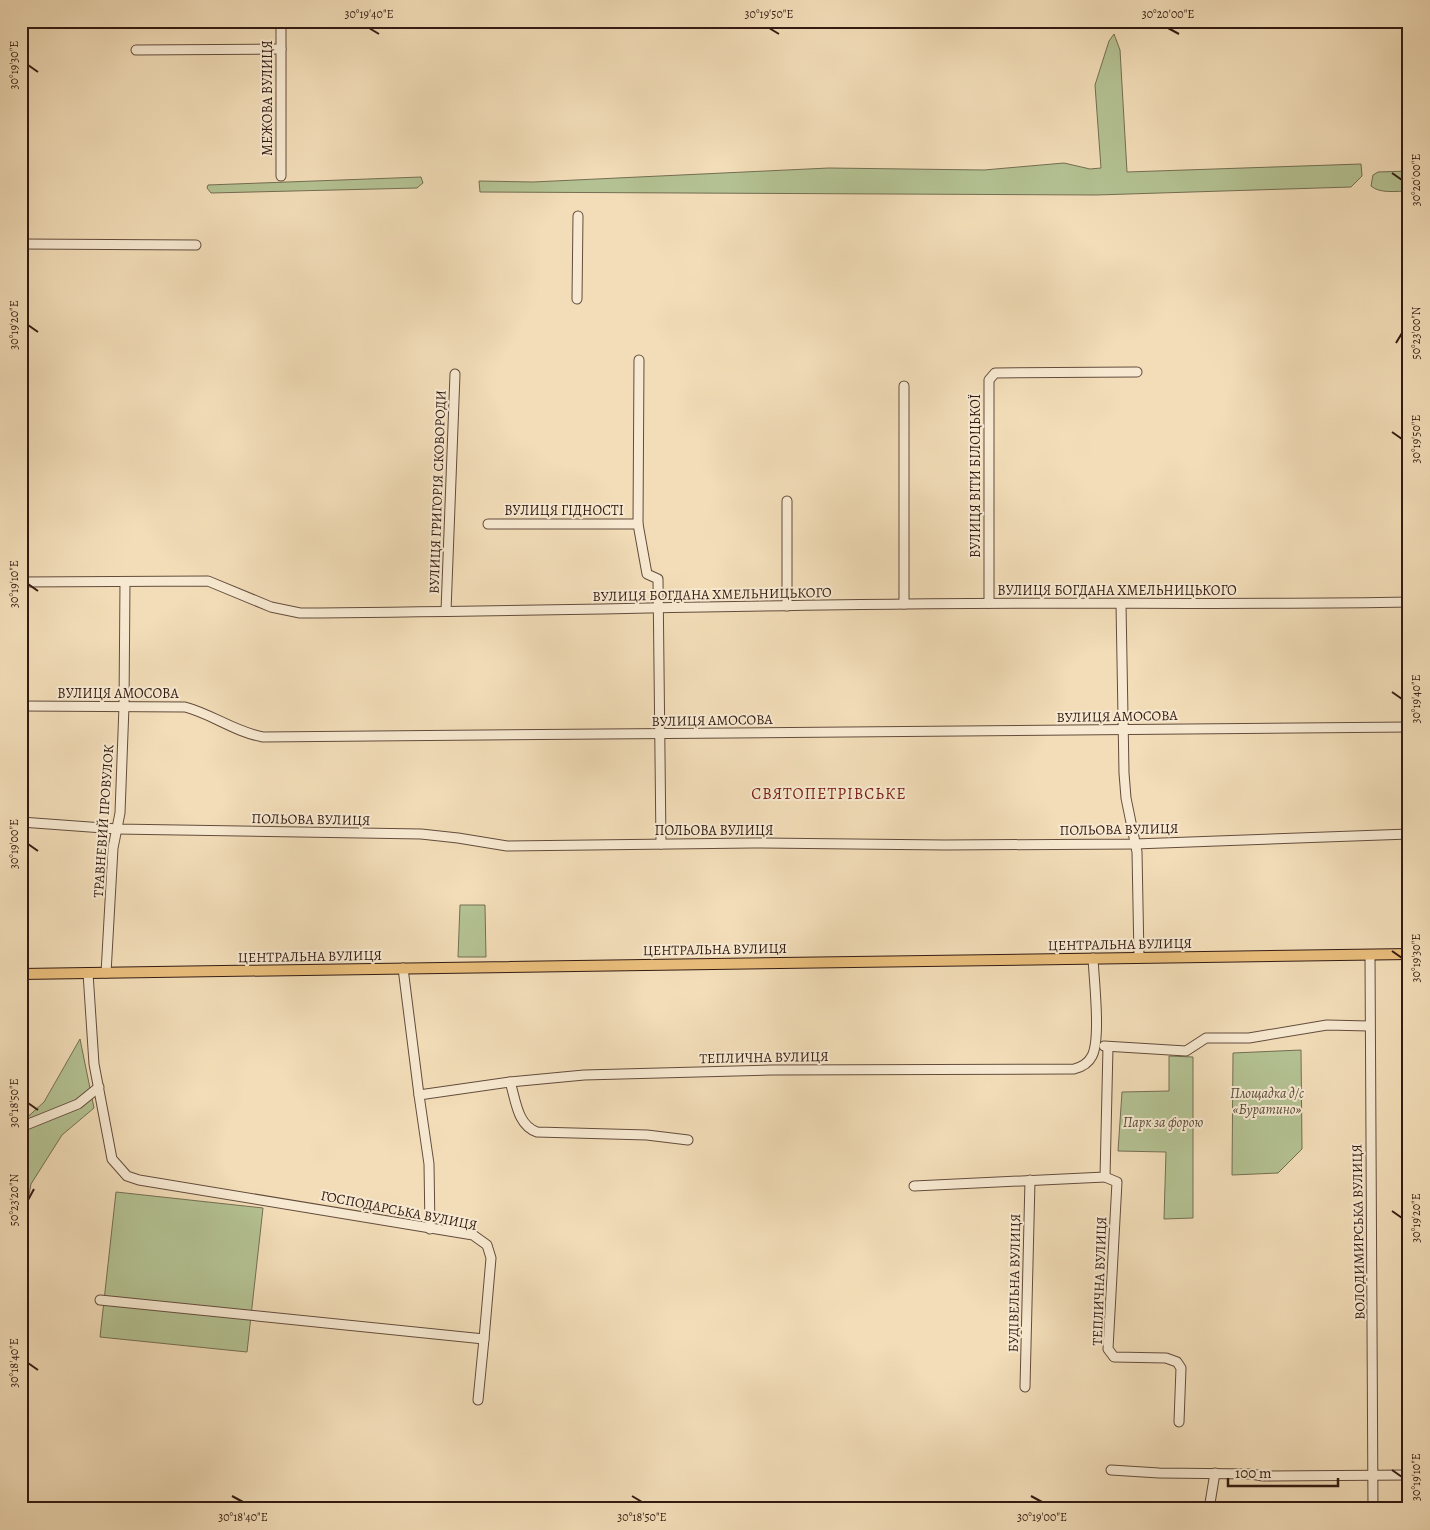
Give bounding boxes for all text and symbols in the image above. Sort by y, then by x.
text: 30°19'40"E [344,6,394,22]
text: 30°19'50"E [745,6,793,22]
text: 30°20'00"E [1142,6,1194,22]
street label: МЕЖОВА ВУЛИЦЯ [258,40,277,156]
text: 30°19'30"E [6,41,22,89]
text: 30°20'00"E [1408,154,1424,206]
text: 30°19'20"E [6,300,22,350]
text: 50°23'00"N [1408,306,1424,359]
street label: ВУЛИЦЯ ГРИГОРІЯ СКОВОРОДИ [424,390,451,594]
street label: ВУЛИЦЯ ВІТИ БІЛОЦЬКОЇ [966,394,985,558]
text: 30°19'50"E [1408,415,1424,463]
street label: ВУЛИЦЯ ГІДНОСТІ [504,501,624,520]
text: 30°19'10"E [6,560,22,608]
street label: ВУЛИЦЯ БОГДАНА ХМЕЛЬНИЦЬКОГО [997,581,1237,600]
street label: ВУЛИЦЯ БОГДАНА ХМЕЛЬНИЦЬКОГО [592,583,832,606]
text: 30°19'40"E [1408,674,1424,724]
street label: ВУЛИЦЯ АМОСОВА [57,684,179,703]
street label: ВУЛИЦЯ АМОСОВА [1056,706,1179,727]
street label: ВУЛИЦЯ АМОСОВА [651,710,774,731]
street label: ТРАВНЕВИЙ ПРОВУЛОК [89,744,118,898]
district label: СВЯТОПЕТРІВСЬКЕ [751,783,907,805]
street label: ПОЛЬОВА ВУЛИЦЯ [251,809,371,830]
text: 30°19'00"E [6,819,22,869]
street label: ПОЛЬОВА ВУЛИЦЯ [1059,819,1179,840]
street label: ПОЛЬОВА ВУЛИЦЯ [654,821,774,840]
street label: ЦЕНТРАЛЬНА ВУЛИЦЯ [1048,934,1192,955]
text: 30°19'30"E [1408,934,1424,982]
street label: ЦЕНТРАЛЬНА ВУЛИЦЯ [643,939,787,960]
street label: ЦЕНТРАЛЬНА ВУЛИЦЯ [238,946,382,967]
street label: ТЕПЛИЧНА ВУЛИЦЯ [699,1047,829,1068]
text: 30°18'50"E [6,1078,22,1128]
park label: Площадка д/с «Буратино» [1230,1084,1304,1119]
park label: Парк за форою [1123,1113,1204,1132]
street label: ВОЛОДИМИРСЬКА ВУЛИЦЯ [1347,1144,1370,1320]
text: 50°23'20"N [6,1173,22,1226]
street label: ГОСПОДАРСЬКА ВУЛИЦЯ [319,1186,479,1235]
text: 30°19'20"E [1408,1193,1424,1243]
street label: БУДІВЕЛЬНА ВУЛИЦЯ [1004,1213,1025,1353]
street label: ТЕПЛИЧНА ВУЛИЦЯ [1088,1216,1111,1346]
text: 30°18'40"E [6,1338,22,1388]
text: 30°19'10"E [1408,1453,1424,1501]
scale bar [1228,1455,1338,1487]
text: 100 m [1235,1463,1272,1483]
text: 30°18'40"E [218,1509,268,1525]
text: 30°18'50"E [617,1509,667,1525]
text: 30°19'00"E [1017,1509,1067,1525]

